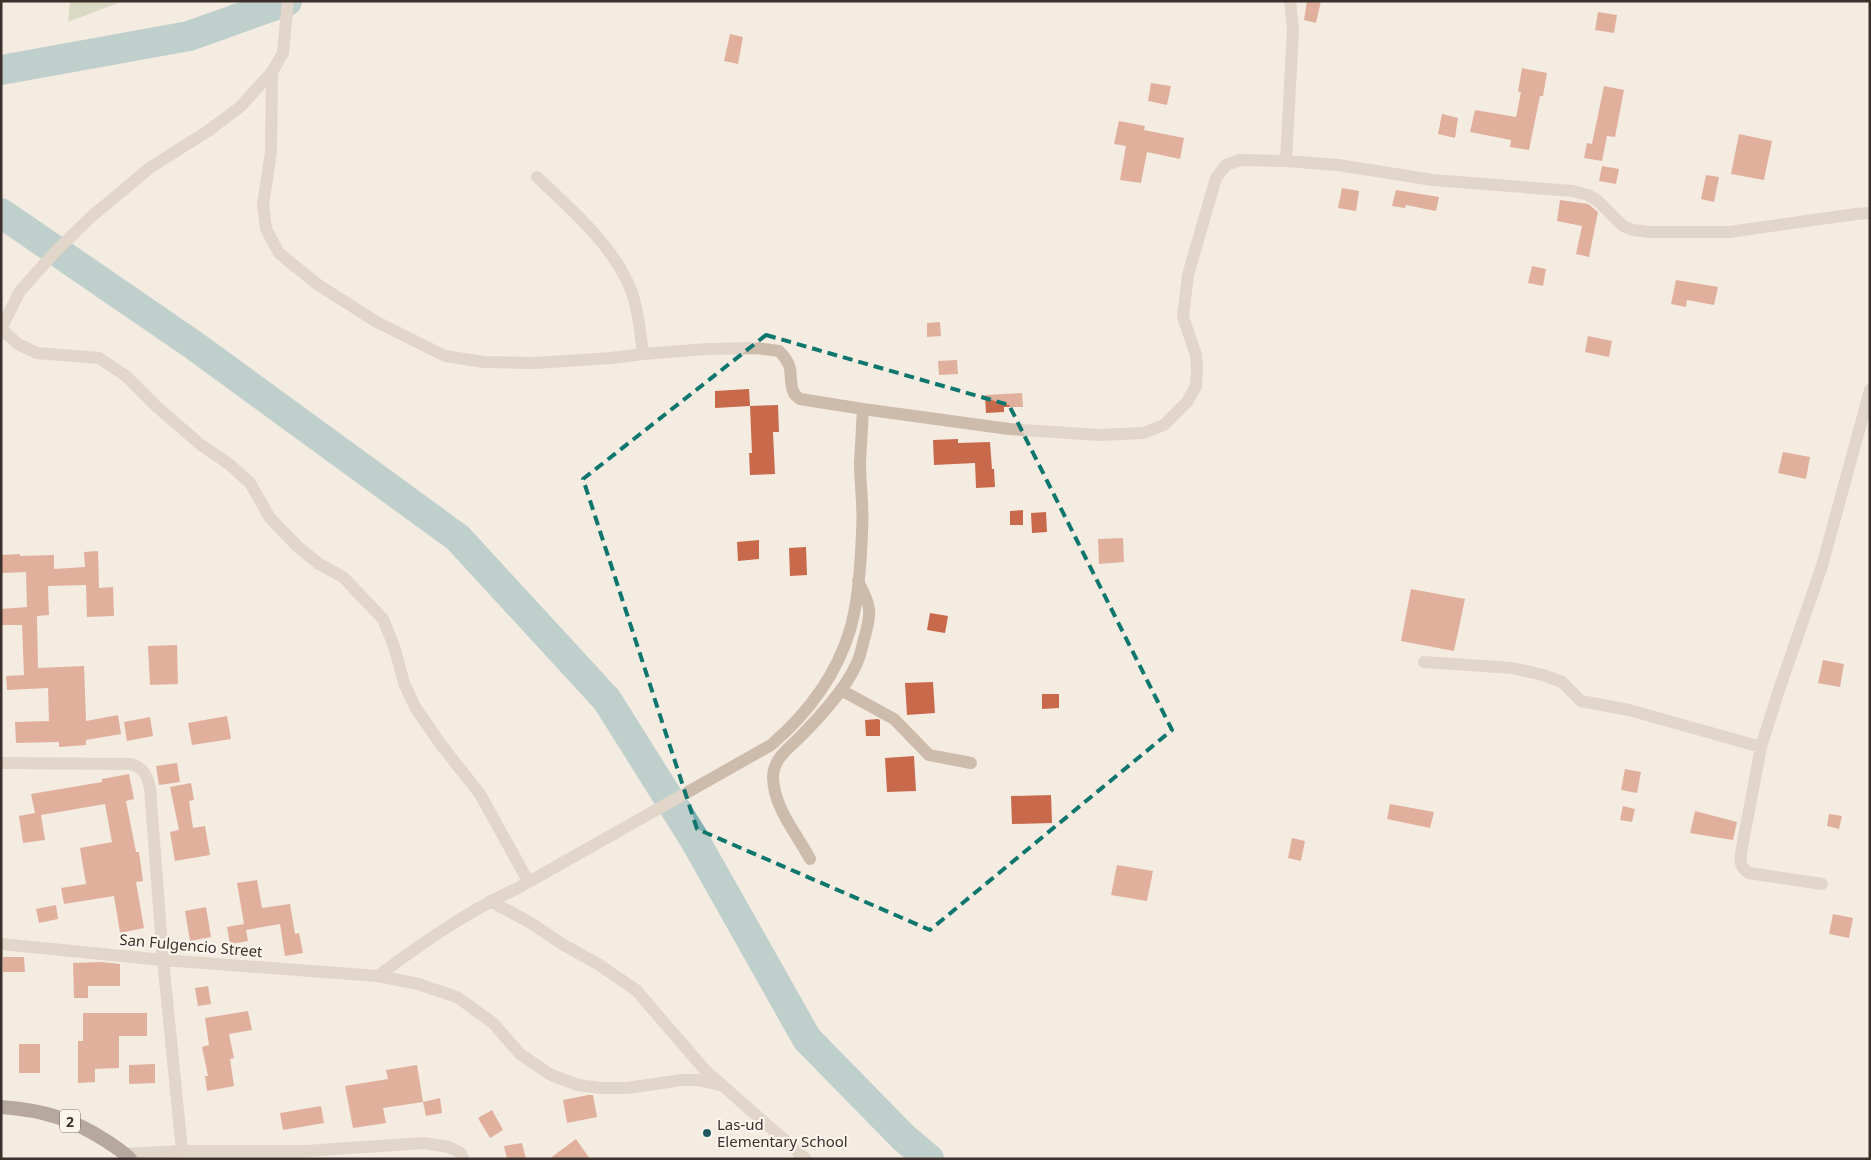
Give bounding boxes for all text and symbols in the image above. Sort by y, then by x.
street label: San Fulgencio Street [119,929,264,961]
road number: 2 [60,1110,80,1132]
place label: Las-ud Elementary School [717,1114,848,1151]
marker: Las-ud Elementary School [701,1127,713,1139]

